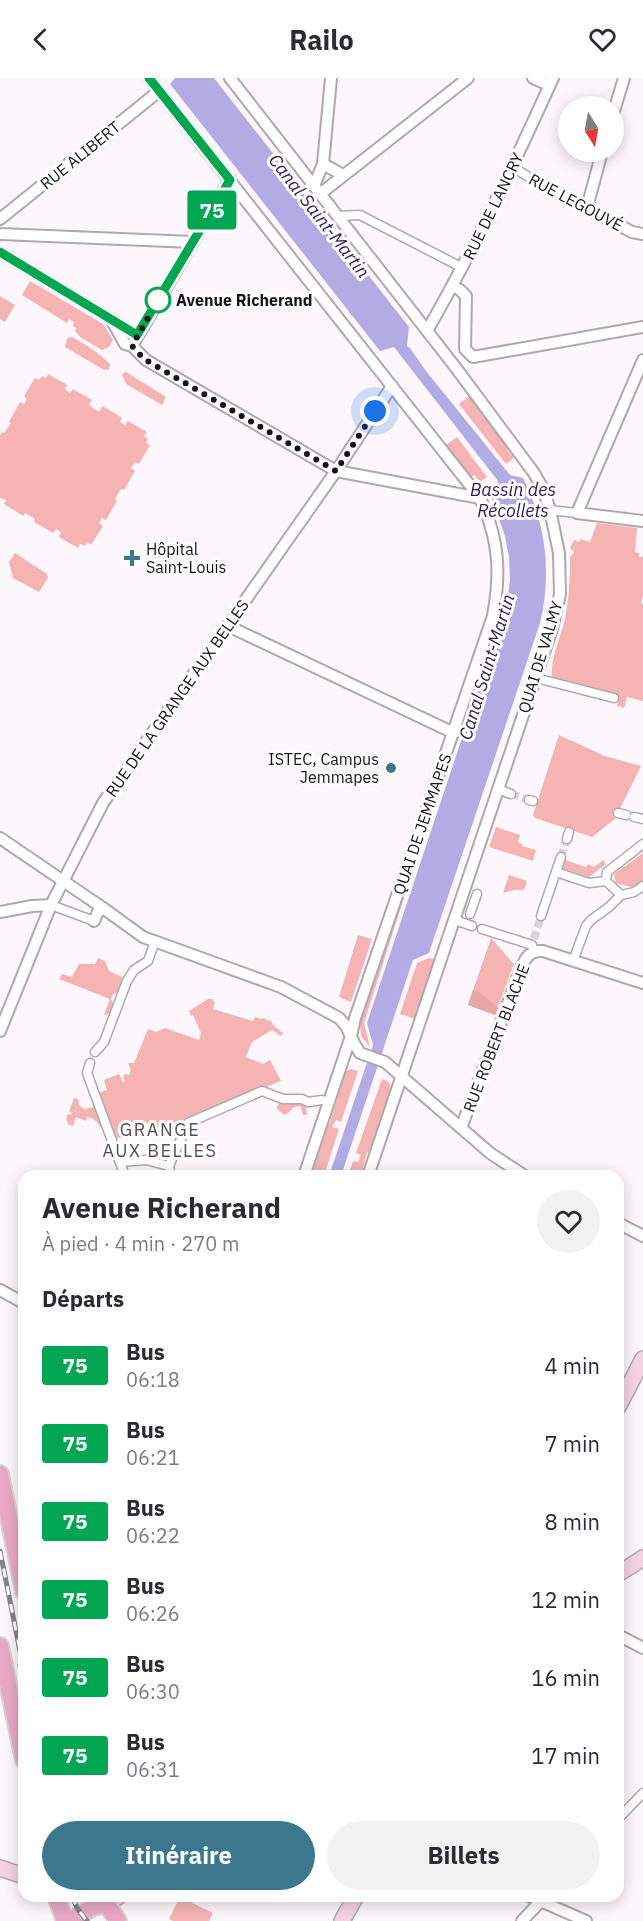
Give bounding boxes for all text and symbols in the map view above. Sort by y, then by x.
text: Railo [289,22,354,57]
icon: back [24,23,57,56]
icon: heart [586,23,619,56]
north arrow [558,96,624,162]
map controls [558,96,624,162]
street label: RUE ALIBERT [36,117,124,193]
water label: Canal Saint-Martin [264,149,375,282]
street label: RUE DE LANCRY [458,149,528,263]
street label: RUE LEGOUVÉ [526,168,627,235]
line badge: 75 [185,190,239,230]
text: 75 [199,196,225,224]
marker: Avenue Richerand [145,287,171,313]
place label: Avenue Richerand [176,290,313,310]
your location [360,396,390,426]
water label: Bassin des Récollets [470,478,556,522]
place label: Hôpital Saint-Louis [146,539,226,577]
marker: Hôpital Saint-Louis [123,549,141,567]
water label: Canal Saint-Martin [453,591,520,742]
street label: RUE DE LA GRANGE AUX BELLES [101,595,253,801]
street label: QUAI DE VALMY [513,598,567,715]
place label: ISTEC, Campus Jemmapes [268,749,379,787]
street label: QUAI DE JEMMAPES [388,751,456,897]
marker: ISTEC, Campus Jemmapes [384,761,398,775]
street label: RUE ROBERT BLACHE [458,961,534,1115]
district label: GRANGE AUX BELLES [102,1118,218,1162]
text: Avenue Richerand [42,1189,281,1226]
button: heart [537,1190,600,1253]
text: À pied · 4 min · 270 m [42,1230,239,1257]
text: Départs [42,1284,124,1313]
text: Bus [126,1337,165,1366]
text: 75 [62,1351,88,1379]
text: 4 min [544,1351,600,1380]
text: 06:18 [126,1366,180,1393]
text: Bus [126,1415,165,1444]
text: 75 [62,1429,88,1457]
text: 7 min [544,1429,600,1458]
text: 06:21 [126,1444,180,1471]
text: Bus [126,1493,165,1522]
text: 75 [62,1507,88,1535]
text: 8 min [544,1507,600,1536]
text: 06:22 [126,1522,180,1549]
text: Bus [126,1571,165,1600]
text: 75 [62,1585,88,1613]
text: 12 min [531,1585,600,1614]
text: 06:26 [126,1600,180,1627]
text: Bus [126,1649,165,1678]
text: 75 [62,1663,88,1691]
text: 16 min [531,1663,600,1692]
text: 06:30 [126,1678,180,1705]
text: Bus [126,1727,165,1756]
text: 75 [62,1741,88,1769]
text: 17 min [531,1741,600,1770]
text: 06:31 [126,1756,180,1783]
button: Itinéraire [42,1821,315,1890]
button: Billets [327,1821,600,1890]

